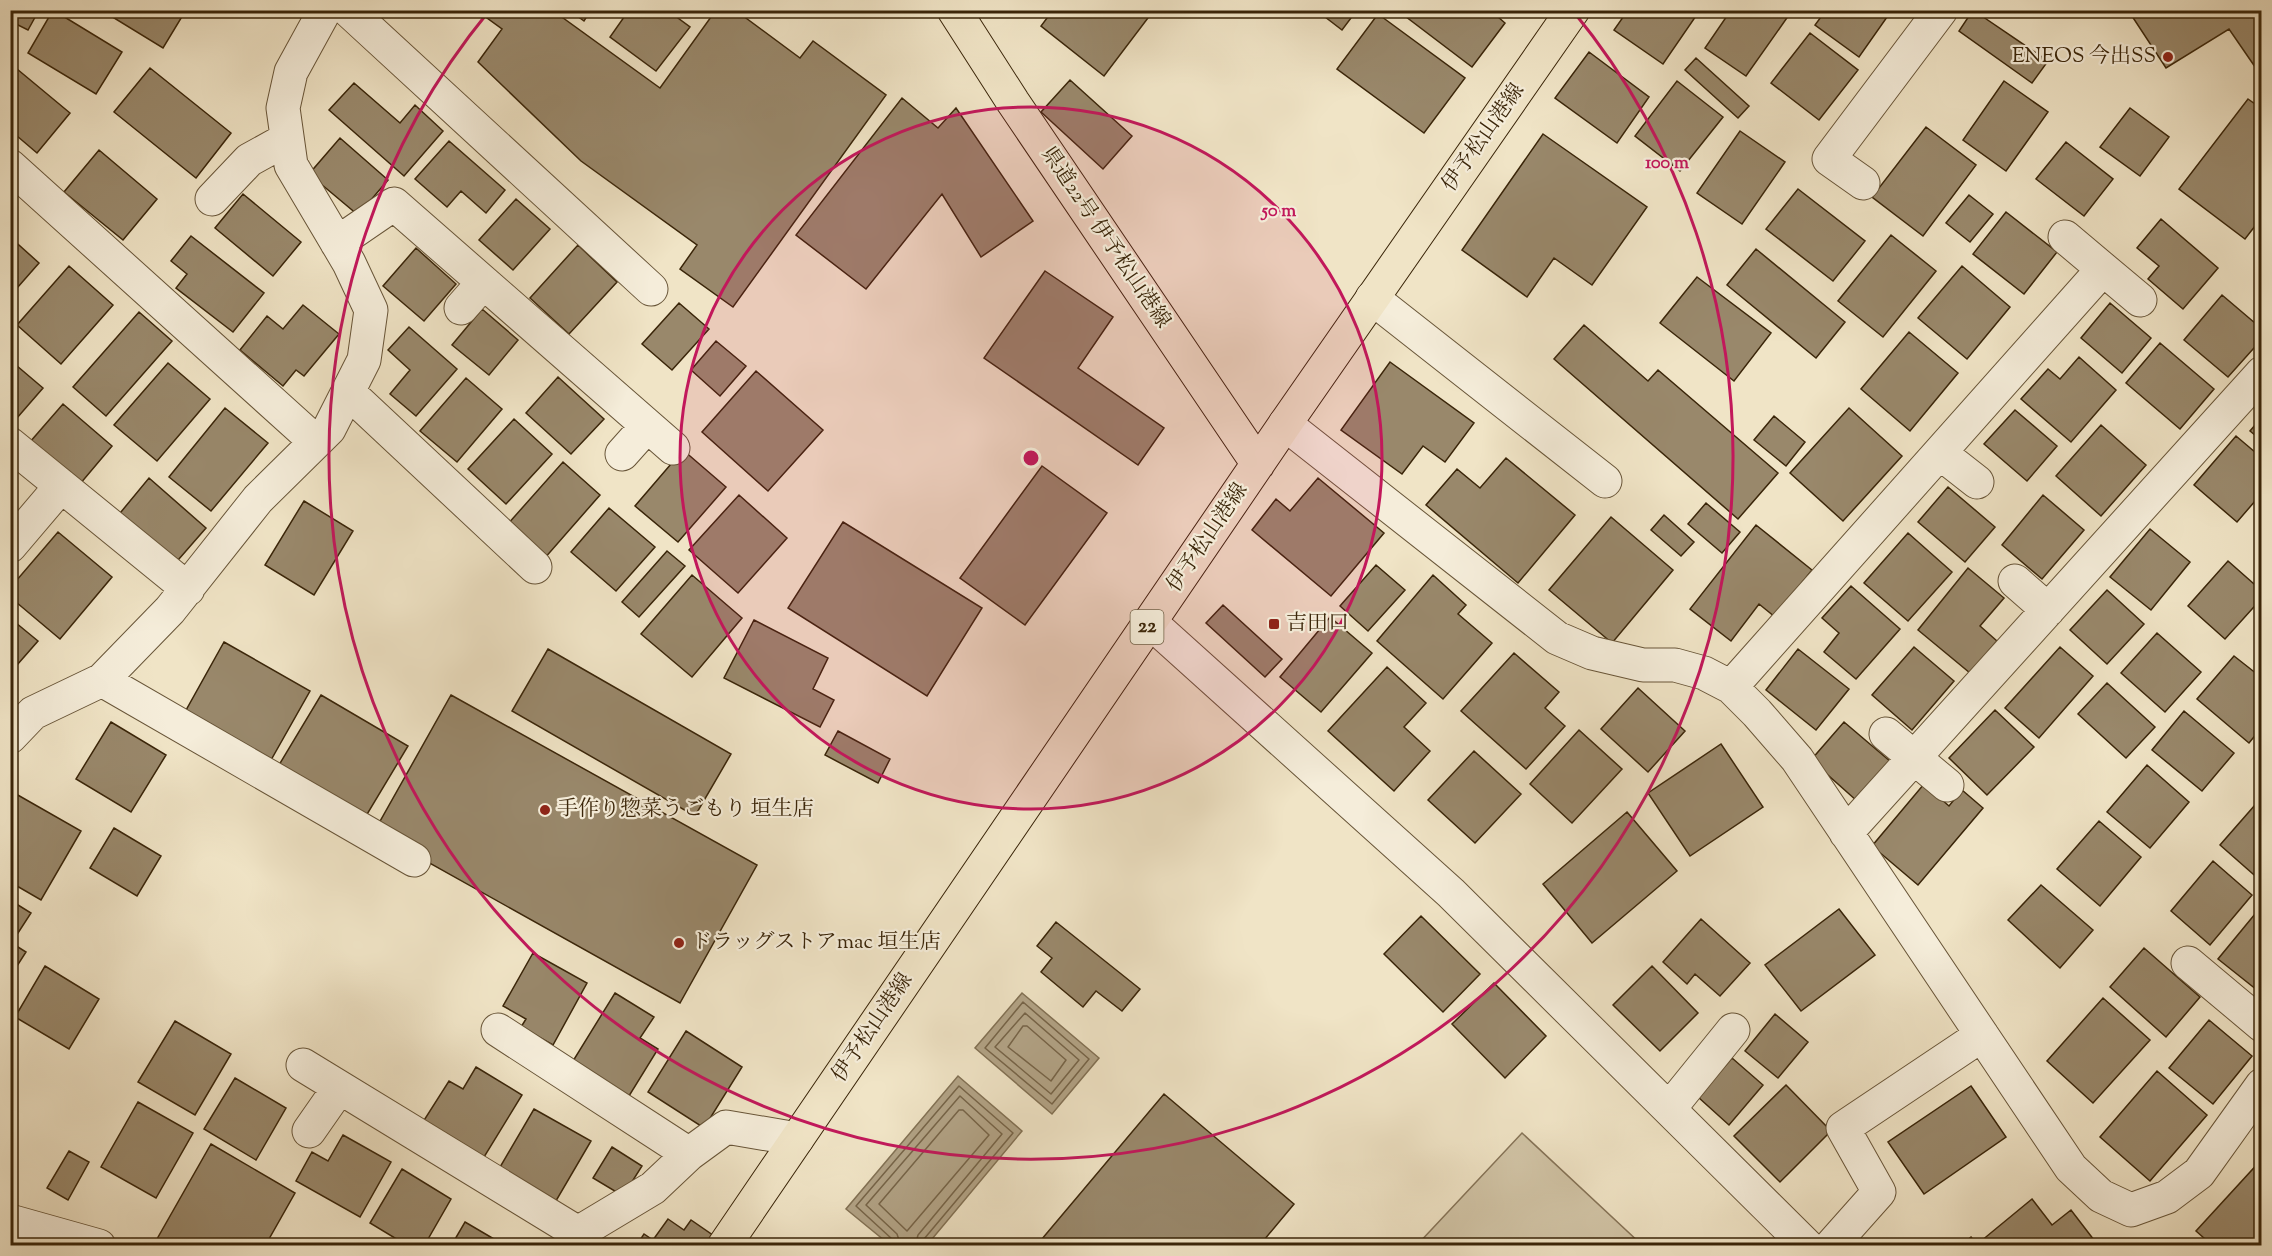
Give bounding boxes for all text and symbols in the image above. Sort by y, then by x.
place label: ENEOS 今出SS [2012,42,2156,72]
marker: ENEOS 今出SS [2161,50,2175,64]
street label: 伊予松山港線 [1436,78,1532,198]
street label: 県道22号 伊予松山港線 [1033,141,1177,335]
text: 100 m [1645,151,1689,177]
text: 50 m [1260,199,1296,225]
centre of rings [1021,448,1041,468]
street label: 伊予松山港線 [1160,477,1256,599]
place label: 吉田口 [1286,609,1349,639]
road number: 22 [1130,610,1164,644]
marker: 吉田口 [1267,617,1281,631]
place label: 手作り惣菜うごもり 垣生店 [557,795,813,825]
marker: 手作り惣菜うごもり 垣生店 [538,803,552,817]
place label: ドラッグストアmac 垣生店 [691,928,940,958]
marker: ドラッグストアmac 垣生店 [672,936,686,950]
street label: 伊予松山港線 [825,967,921,1089]

